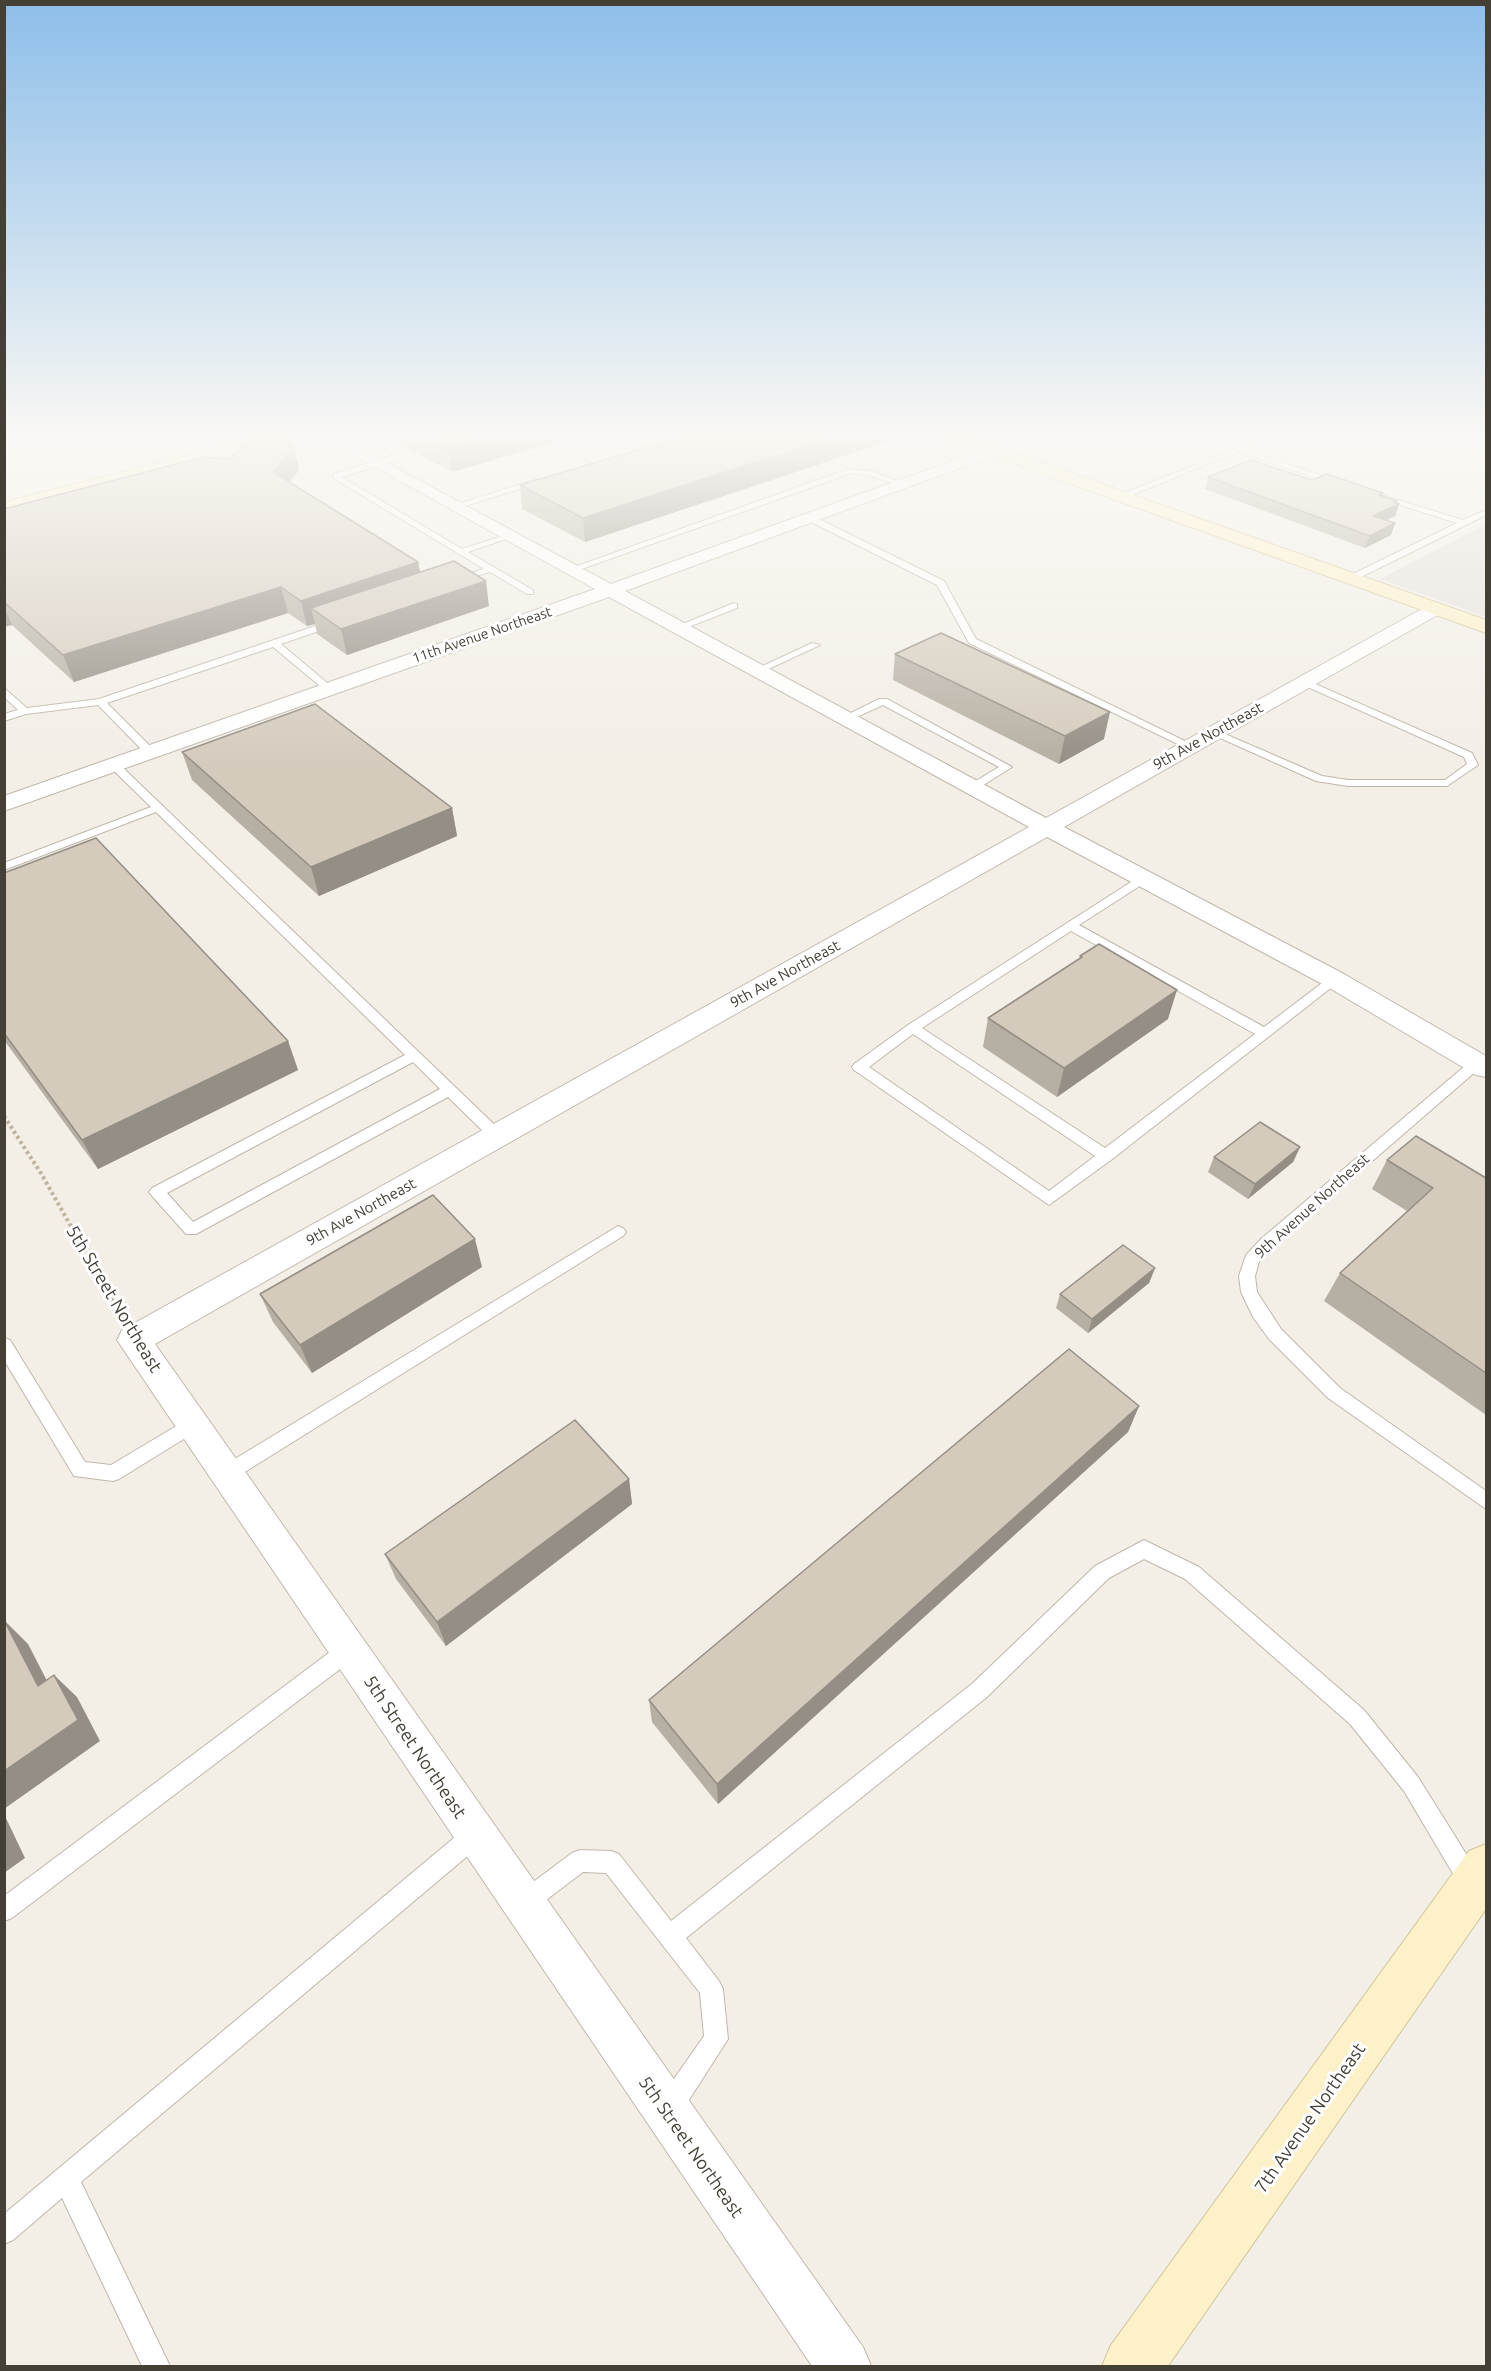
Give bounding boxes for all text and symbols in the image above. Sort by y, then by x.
street label: 11th Avenue Northeast [410,603,554,667]
street label: 9th Ave Northeast [1150,698,1266,774]
street label: 9th Ave Northeast [727,936,843,1012]
street label: 9th Avenue Northeast [1251,1150,1373,1262]
street label: 9th Ave Northeast [303,1174,419,1250]
street label: 5th Street Northeast [62,1222,166,1376]
street label: 5th Street Northeast [359,1671,471,1823]
street label: 7th Avenue Northeast [1250,2039,1370,2197]
street label: 5th Street Northeast [634,2072,748,2222]

